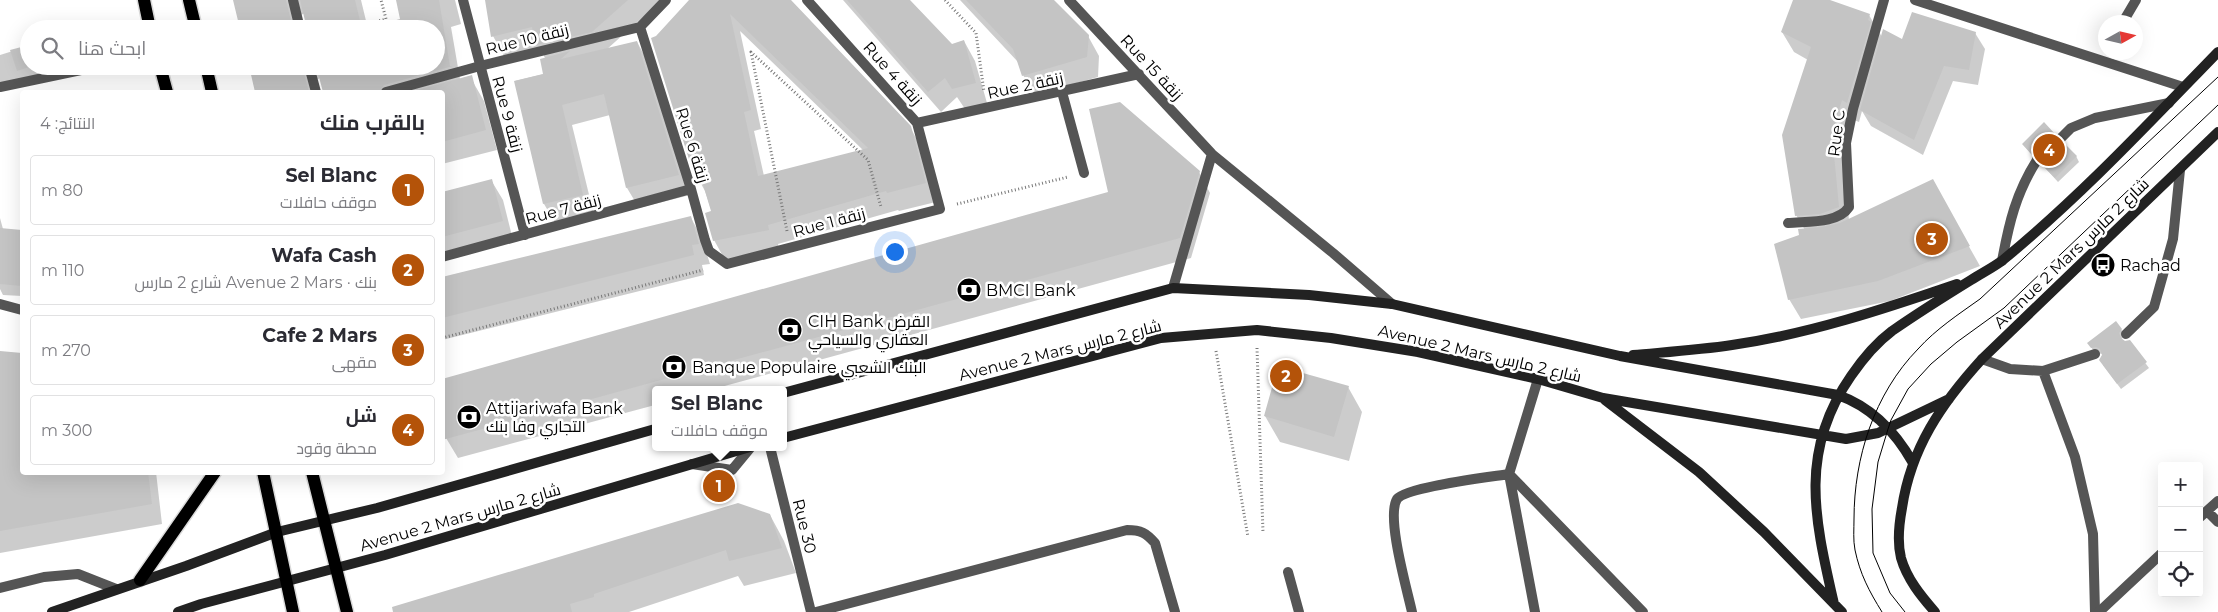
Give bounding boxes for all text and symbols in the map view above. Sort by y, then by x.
north arrow [2098,15,2143,60]
search box [20,20,445,75]
street label: Rue 10 زنقة [484,20,571,59]
street label: Rue 15 زنقة [1116,30,1187,104]
icon: search [38,34,66,62]
text: ابحث هنا [78,37,146,60]
street label: Rue 4 زنقة [859,38,926,109]
street label: Rue 2 زنقة [985,68,1065,103]
street label: Rue 9 زنقة [488,74,527,154]
street label: Rue 6 زنقة [672,105,713,185]
street label: Rue C [1824,108,1849,158]
text: بالقرب منك [320,110,425,135]
text: النتائج: 4 [40,114,95,133]
pin: 4 [2033,131,2065,169]
text: Sel Blanc [285,164,377,187]
street label: Avenue 2 Mars شارع 2 مارس [1990,174,2154,334]
text: 80 m [41,181,83,200]
text: 1 [405,181,411,200]
street label: Rue 7 زنقة [523,190,603,229]
text: موقف حافلات [280,193,377,212]
street label: Rue 1 زنقة [791,204,867,241]
pin: 3 [1916,220,1948,258]
your location [882,239,908,265]
text: Wafa Cash [271,244,377,267]
bus stop icon: Rachad [2090,252,2116,278]
place label: Rachad [2120,256,2181,275]
text: 110 m [41,261,84,280]
text: 2 [403,261,413,280]
text: بنك · Avenue 2 Mars شارع 2 مارس [135,273,377,292]
bank icon: BMCI Bank [956,277,982,303]
place label: BMCI Bank [986,281,1076,300]
place label: CIH Bank القرض العقاري والسياحي [808,312,930,353]
street label: Avenue 2 Mars شارع 2 مارس [957,316,1164,387]
bank icon: CIH Bank القرض العقاري والسياحي [777,317,803,343]
street label: Avenue 2 Mars شارع 2 مارس [1376,321,1583,388]
text: Cafe 2 Mars [262,324,377,347]
text: 270 m [41,341,91,360]
text: 3 [403,341,413,360]
text: مقهى [332,353,377,372]
bank icon: Banque Populaire البنك الشعبي [661,354,687,380]
pin: 2 [1270,357,1302,395]
place label: Banque Populaire البنك الشعبي [692,358,927,381]
popup [652,386,787,451]
text: Sel Blanc [671,392,763,415]
place label: Attijariwafa Bank التجاري وفا بنك [486,399,623,440]
text: شل [346,404,377,427]
bank icon: Attijariwafa Bank التجاري وفا بنك [456,404,482,430]
text: 300 m [41,421,92,440]
text: 4 [402,421,414,440]
text: موقف حافلات [671,421,768,440]
text: محطة وقود [296,439,377,458]
map controls [2158,462,2203,597]
button: + [2158,462,2203,507]
pin: 1 [703,467,735,505]
street label: Avenue 2 Mars شارع 2 مارس [358,480,563,557]
street label: Rue 30 [789,497,820,555]
button: − [2158,507,2203,552]
button: locate [2158,552,2203,597]

